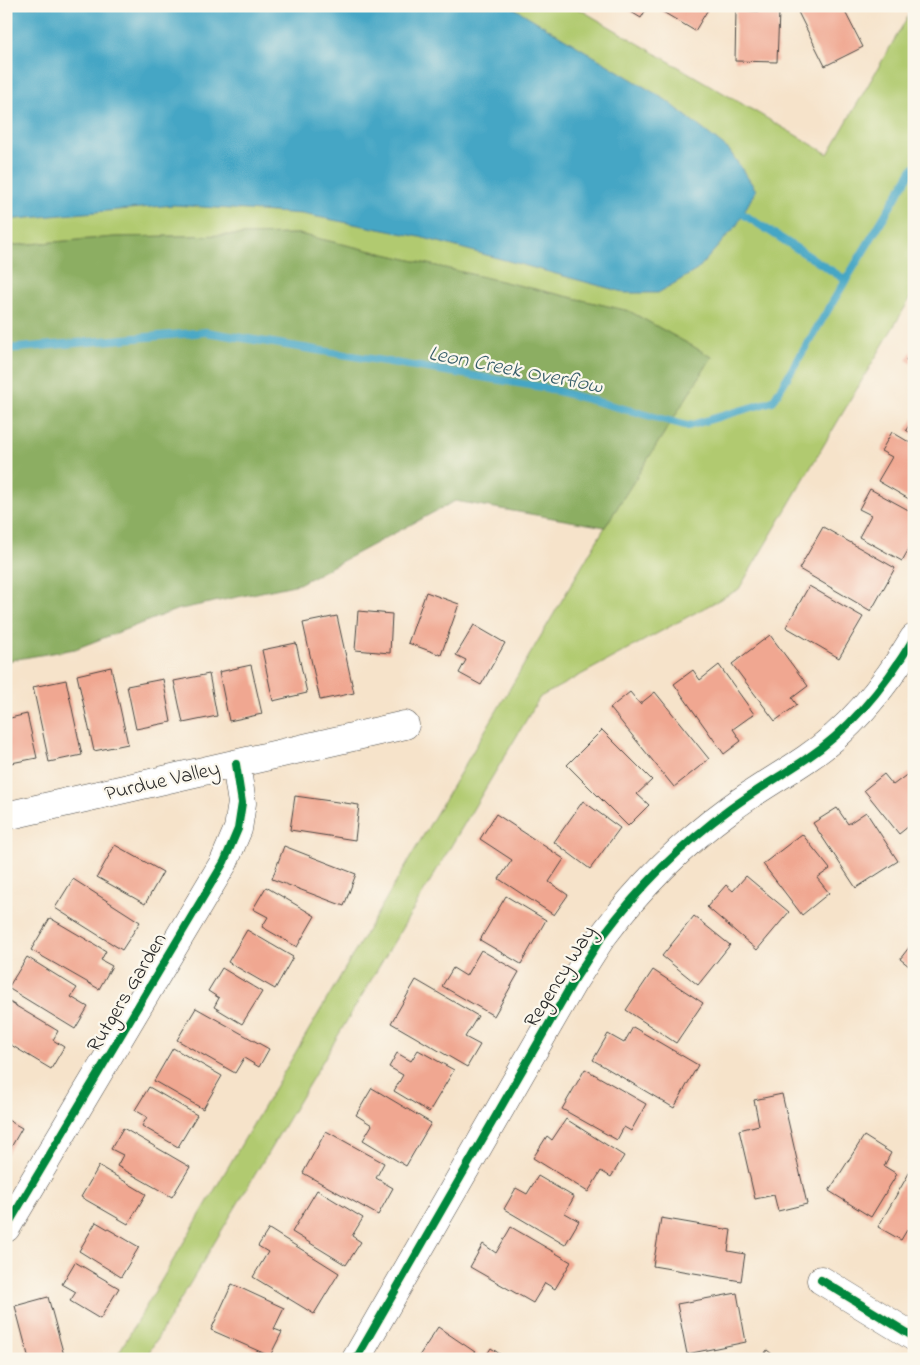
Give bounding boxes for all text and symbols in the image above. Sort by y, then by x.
water label: Leon Creek Overflow [426,338,606,404]
street label: Purdue Valley [102,754,223,812]
street label: Regency Way [517,920,606,1035]
street label: Rutgers Garden [80,928,177,1059]

